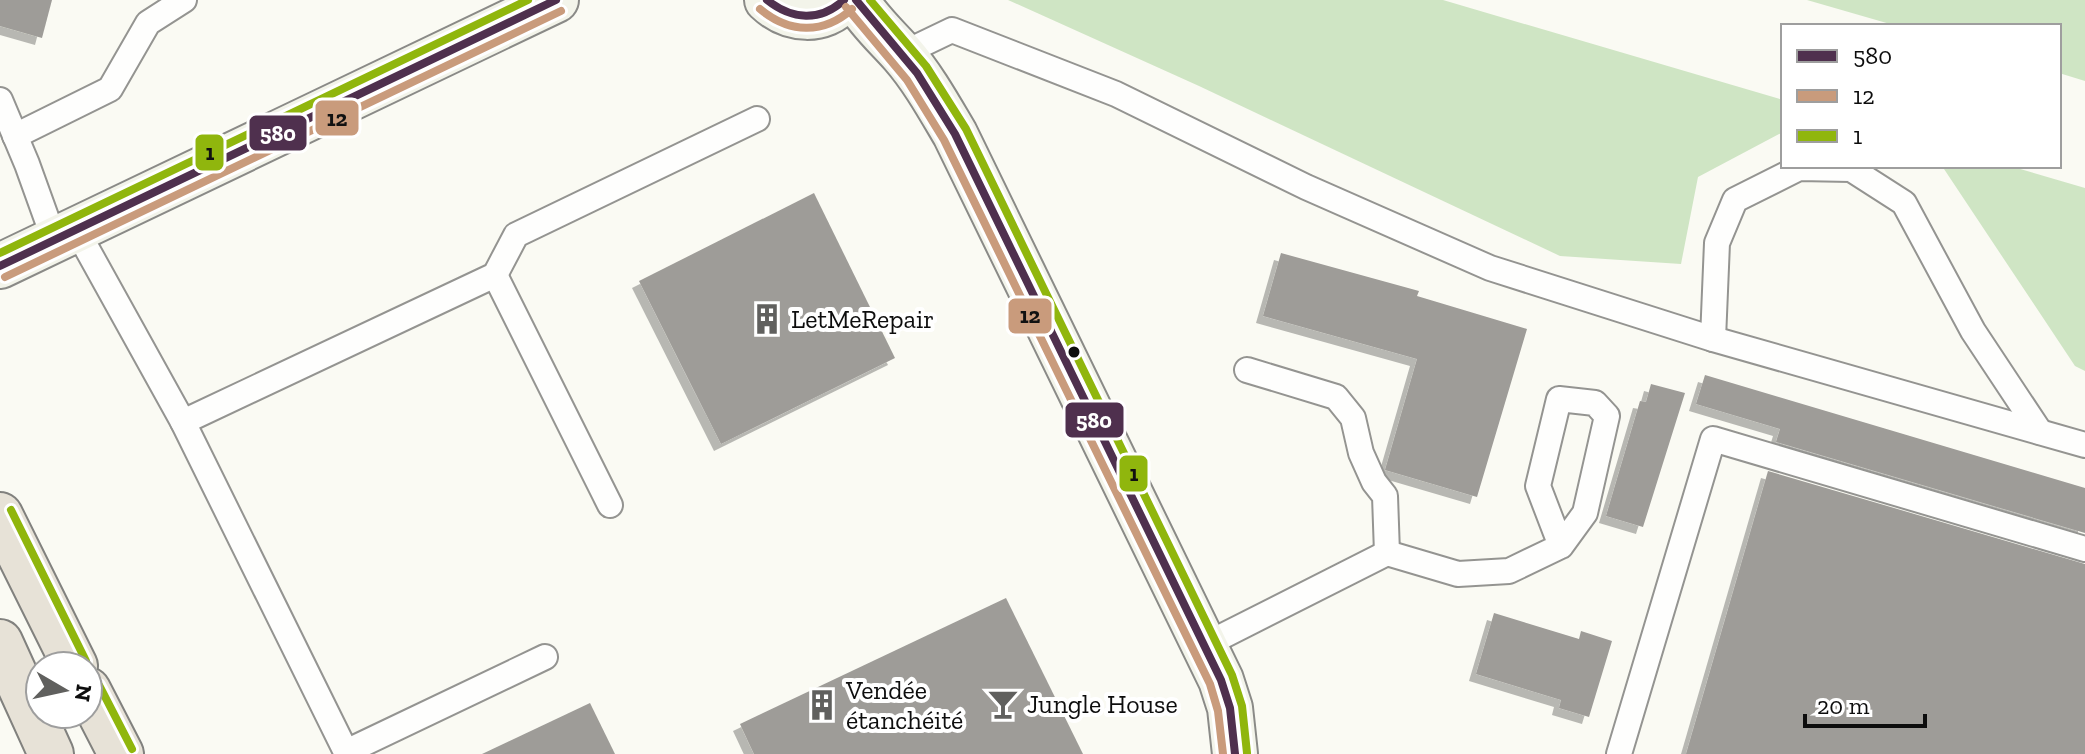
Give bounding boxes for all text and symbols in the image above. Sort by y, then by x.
legend [1781,24,2061,168]
text: 580 [1853,41,1892,70]
text: 12 [1853,81,1875,110]
line badge: 12 [314,99,360,137]
text: 12 [327,105,348,132]
line badge: 580 [248,114,308,152]
text: 580 [260,120,296,147]
text: 1 [1853,121,1862,150]
line badge: 1 [194,133,225,172]
text: 1 [206,139,215,166]
line badge: 12 [1007,297,1053,335]
building icon: LetMeRepair [750,302,784,336]
text: 12 [1020,302,1041,329]
place label: LetMeRepair [791,303,934,335]
unlabelled marker [1066,344,1082,360]
line badge: 580 [1064,401,1125,439]
text: 580 [1076,407,1112,434]
line badge: 1 [1118,454,1149,493]
text: 1 [1130,460,1139,487]
north arrow [24,650,104,730]
place label: Vendée étanchéité [845,674,963,736]
scale bar [1805,678,1925,728]
text: N [69,683,98,704]
bar icon: Jungle House [986,687,1020,721]
building icon: Vendée étanchéité [805,688,839,722]
place label: Jungle House [1027,688,1178,720]
text: 20 m [1817,691,1870,720]

